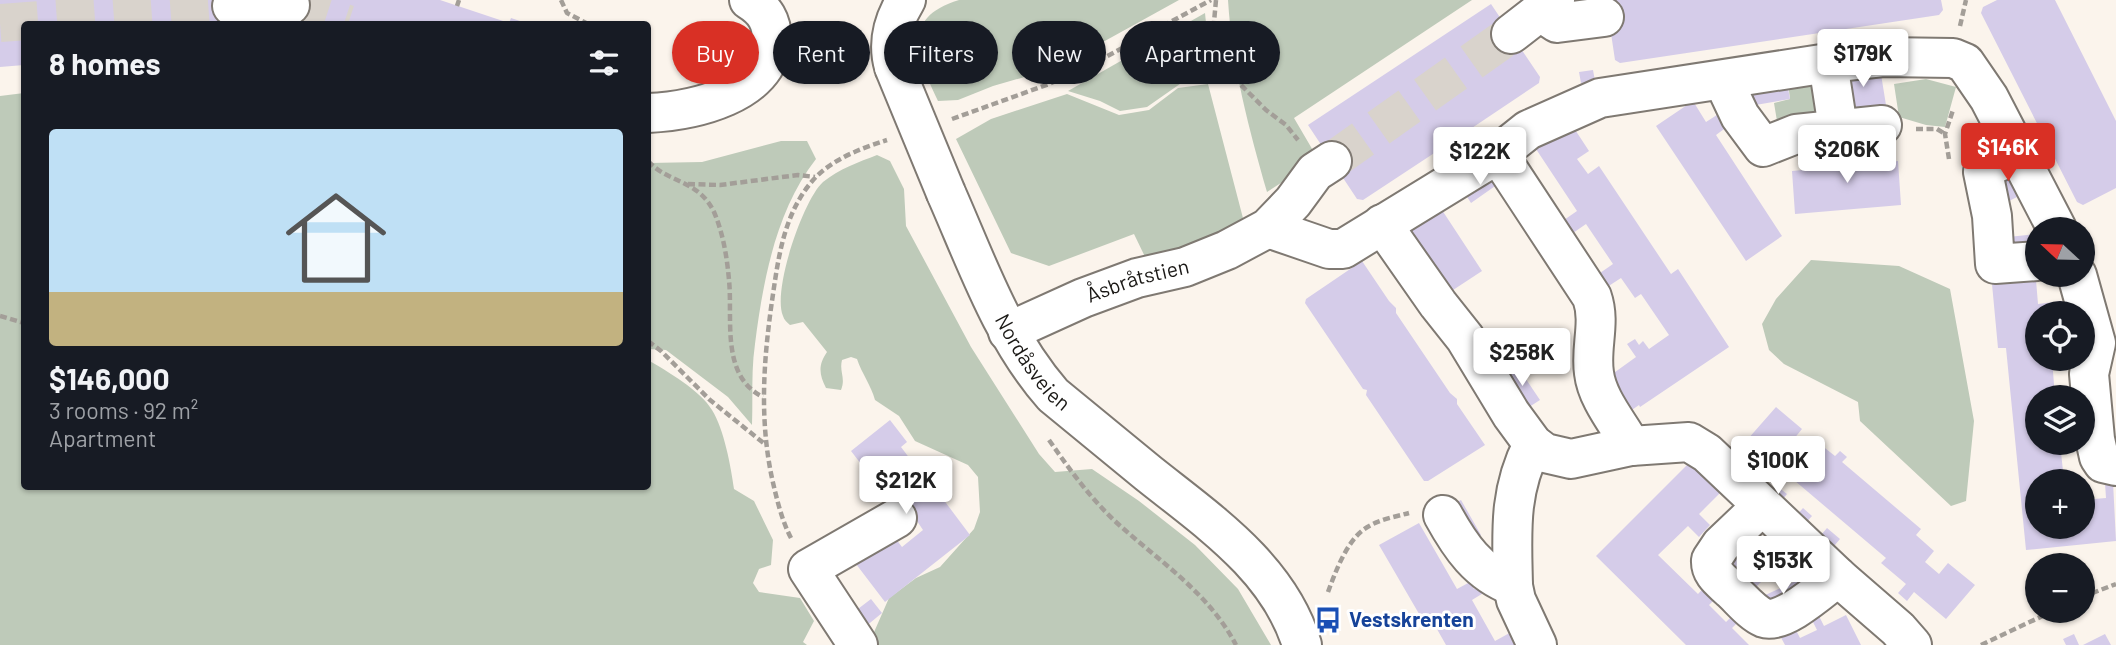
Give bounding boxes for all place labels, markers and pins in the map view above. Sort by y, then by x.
pin: $179K [1814,29,1912,89]
pin: $146K [1959,124,2057,183]
pin: $206K [1798,125,1896,185]
pin: $122K [1431,128,1529,187]
pin: $258K [1473,328,1571,388]
pin: $100K [1729,436,1827,496]
pin: $212K [857,456,955,516]
pin: $153K [1734,536,1832,596]
bus stop icon: Vestskrenten [1313,605,1343,635]
place label: Vestskrenten [1349,606,1474,631]

